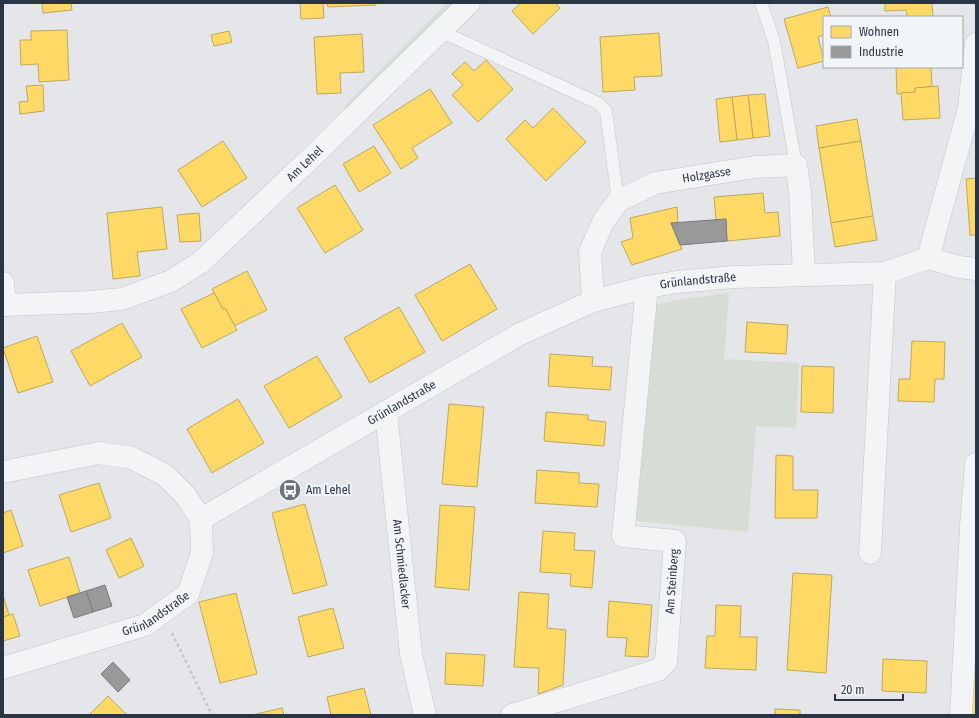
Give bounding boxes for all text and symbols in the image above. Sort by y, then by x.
legend [823,16,963,68]
text: Wohnen [859,25,899,39]
text: Industrie [859,45,903,59]
street label: Am Lehel [284,143,326,184]
street label: Holzgasse [681,164,732,186]
street label: Grünlandstraße [659,270,737,292]
street label: Grünlandstraße [365,377,438,428]
bus stop icon: Am Lehel [277,477,303,503]
place label: Am Lehel [306,483,351,497]
street label: Am Schmiedlacker [390,519,413,611]
street label: Am Steinberg [663,548,681,614]
street label: Grünlandstraße [120,588,192,639]
scale bar [835,676,903,702]
text: 20 m [841,683,865,697]

